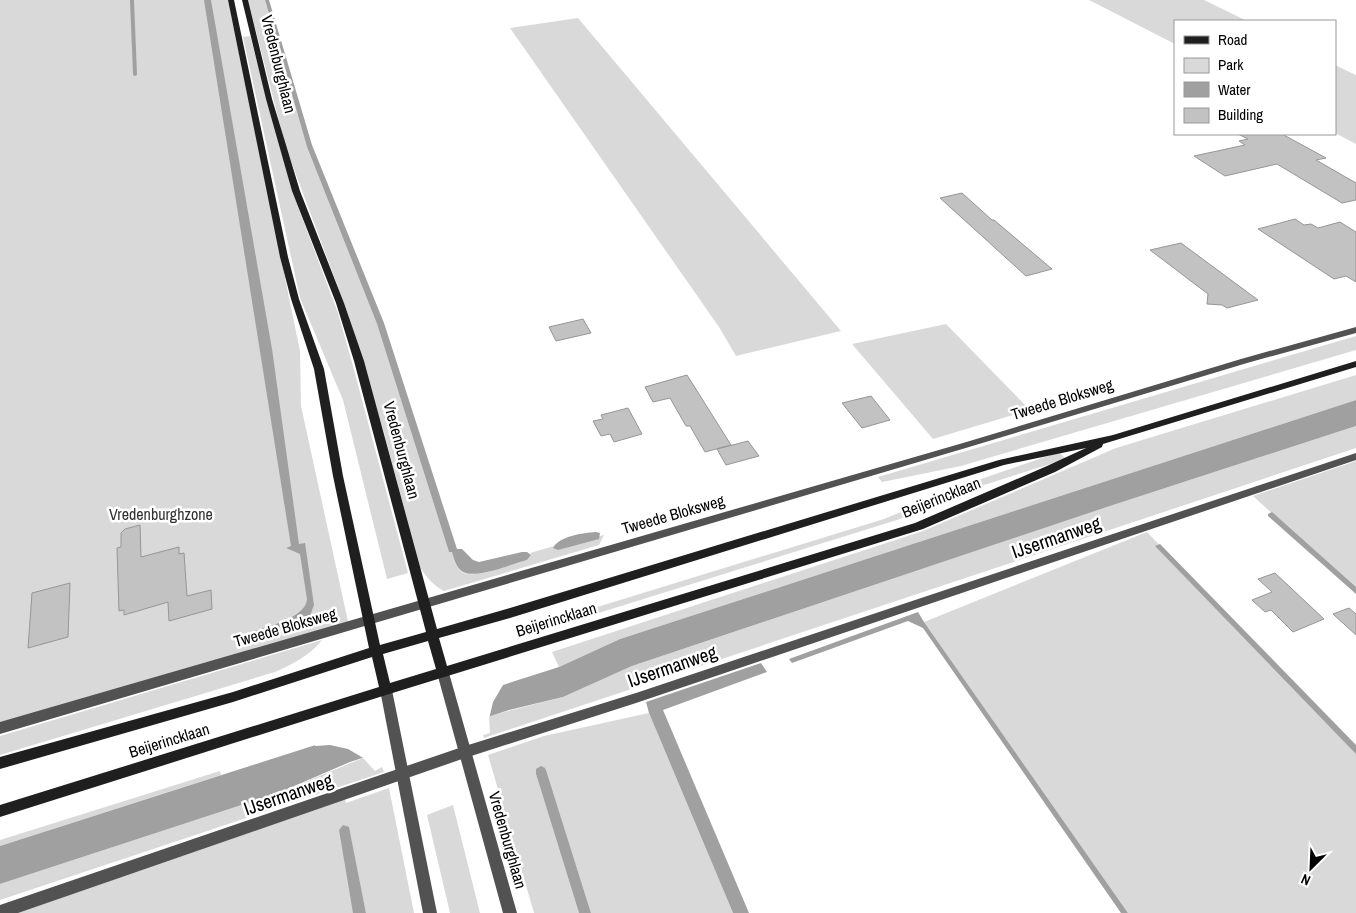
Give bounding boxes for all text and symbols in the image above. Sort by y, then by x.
street label: Vredenburghlaan [256,13,302,115]
legend [1174,20,1336,135]
text: Road [1218,29,1247,50]
text: Park [1218,54,1244,75]
text: Water [1218,79,1250,100]
text: Building [1218,104,1263,125]
street label: Tweede Bloksweg [1008,373,1116,425]
street label: Vredenburghlaan [378,399,426,501]
street label: Beijerincklaan [898,471,984,523]
street label: Tweede Bloksweg [619,489,728,539]
park label: Vredenburghzone [109,503,213,525]
street label: IJsermanweg [1008,510,1104,564]
street label: Beijerincklaan [513,596,599,642]
street label: Tweede Bloksweg [231,602,340,652]
street label: IJsermanweg [624,639,720,693]
street label: Beijerincklaan [126,717,212,763]
street label: IJsermanweg [240,767,336,821]
street label: Vredenburghlaan [484,789,532,891]
north arrow [1286,843,1336,893]
text: N [1298,870,1313,890]

